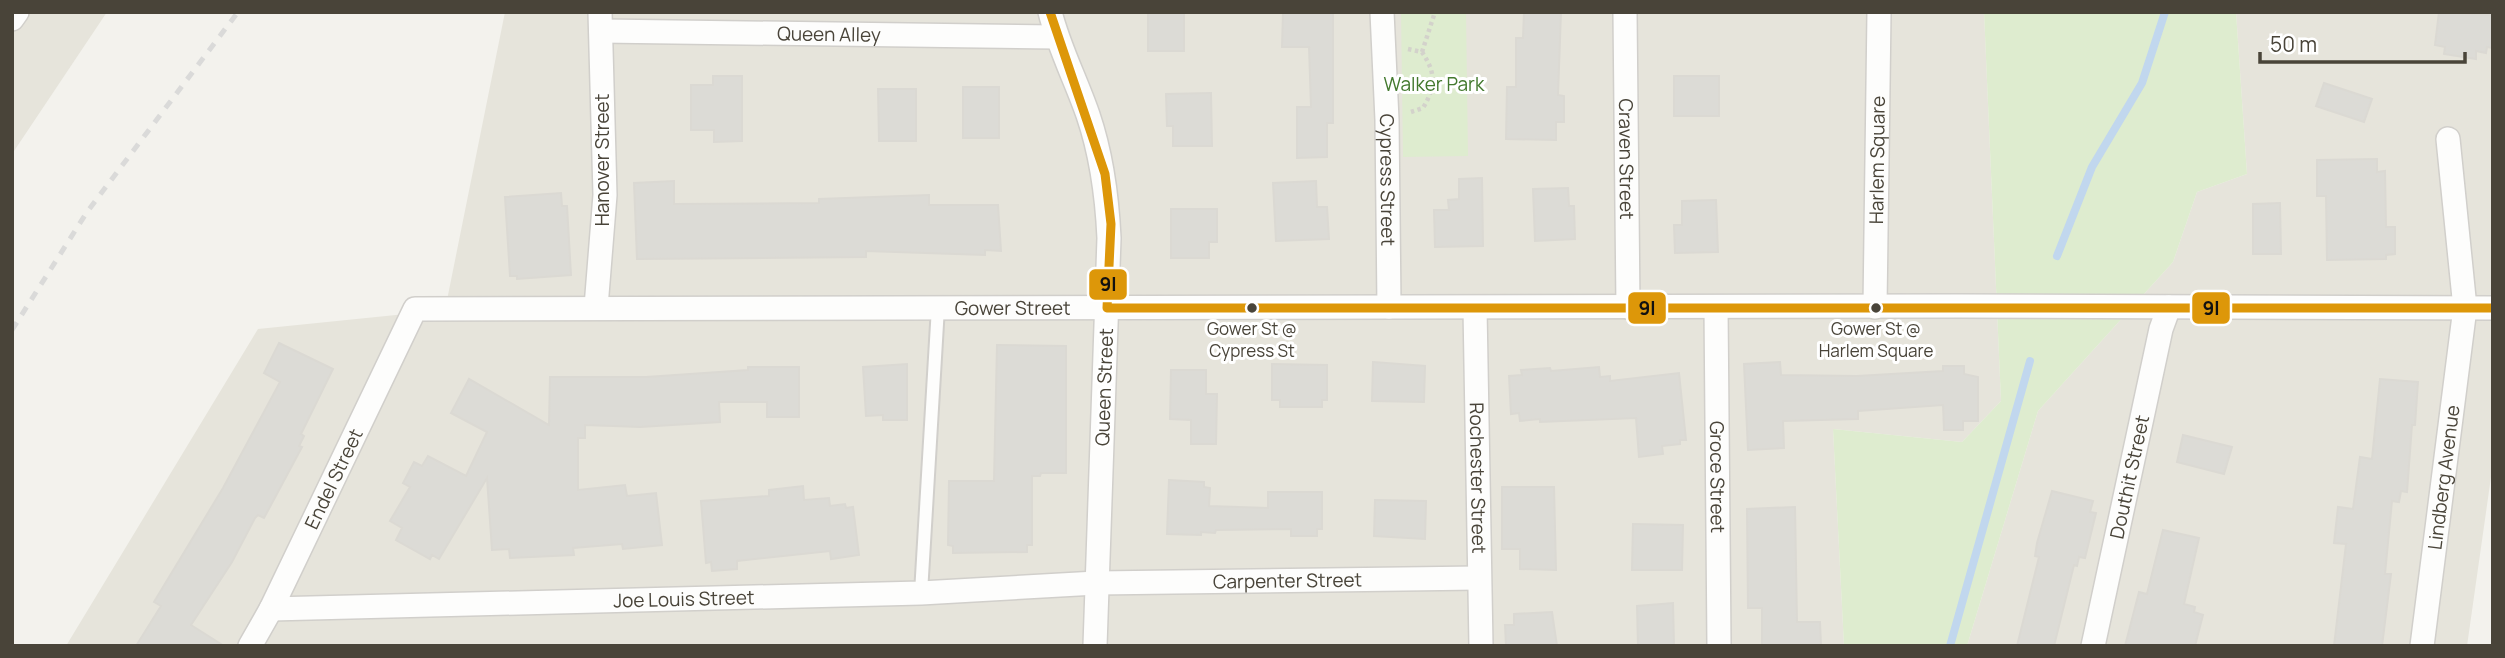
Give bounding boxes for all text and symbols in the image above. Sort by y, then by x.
street label: Queen Alley [777,20,881,48]
scale bar [2260,21,2465,65]
text: 50 m [2270,30,2317,58]
park label: Walker Park [1384,71,1485,97]
street label: Hanover Street [589,94,615,226]
street label: Harlem Square [1863,96,1891,224]
street label: Craven Street [1613,98,1640,220]
street label: Cypress Street [1374,114,1401,246]
line badge: 9I [1088,268,1128,301]
text: 9I [1099,271,1117,297]
line badge: 9I [1627,291,1667,325]
line badge: 9I [2191,291,2231,325]
street label: Gower Street [955,295,1071,321]
text: 9I [1638,295,1656,321]
text: 9I [2202,295,2220,321]
marker: Gower St @ Cypress St [1245,301,1259,315]
marker: Gower St @ Harlem Square [1869,301,1883,315]
place label: Gower St @ Cypress St [1207,317,1297,362]
place label: Gower St @ Harlem Square [1819,317,1933,362]
street label: Queen Street [1089,328,1119,446]
street label: Rochester Street [1464,402,1492,554]
street label: Lindberg Avenue [2421,403,2466,551]
street label: Douthit Street [2103,413,2155,541]
street label: Groce Street [1704,421,1731,533]
street label: Endel Street [298,424,369,533]
street label: Carpenter Street [1213,567,1362,594]
street label: Joe Louis Street [613,584,755,614]

